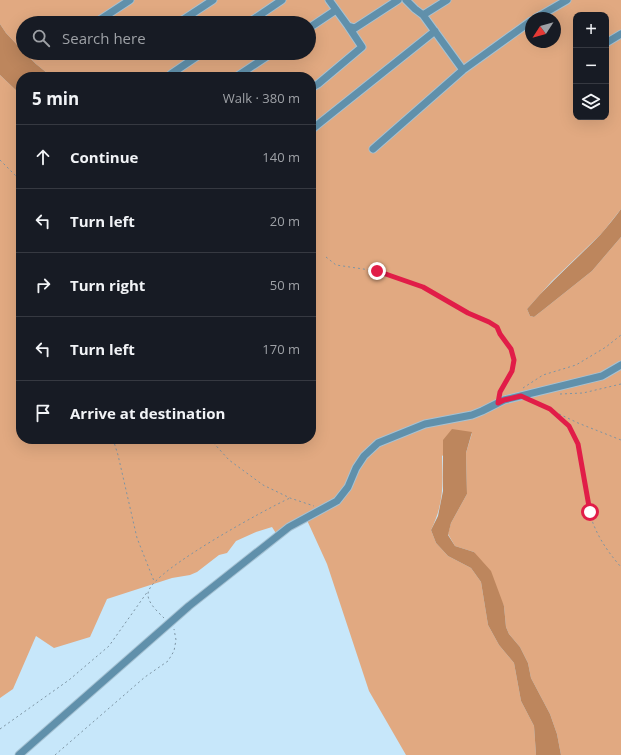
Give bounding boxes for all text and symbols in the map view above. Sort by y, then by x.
north arrow [525,12,561,48]
map controls [573,12,609,120]
button: + [573,12,609,48]
search box [16,16,316,60]
icon: search [30,27,52,49]
text: Search here [62,28,146,48]
button: − [573,48,609,84]
button: layers [573,84,609,120]
text: 5 min [32,87,79,110]
text: Walk · 380 m [223,89,300,107]
icon: ahead [32,146,54,168]
text: Continue [70,147,138,167]
text: 140 m [262,148,300,166]
icon: left [32,210,54,232]
text: Turn left [70,211,135,231]
text: 20 m [270,212,300,230]
route end [368,262,386,280]
icon: right [32,274,54,296]
text: Turn right [70,275,145,295]
text: 50 m [270,276,300,294]
icon: left [32,338,54,360]
text: Turn left [70,339,135,359]
text: 170 m [262,340,300,358]
icon: arrive [32,402,54,424]
text: Arrive at destination [70,403,225,423]
route start [581,503,599,521]

